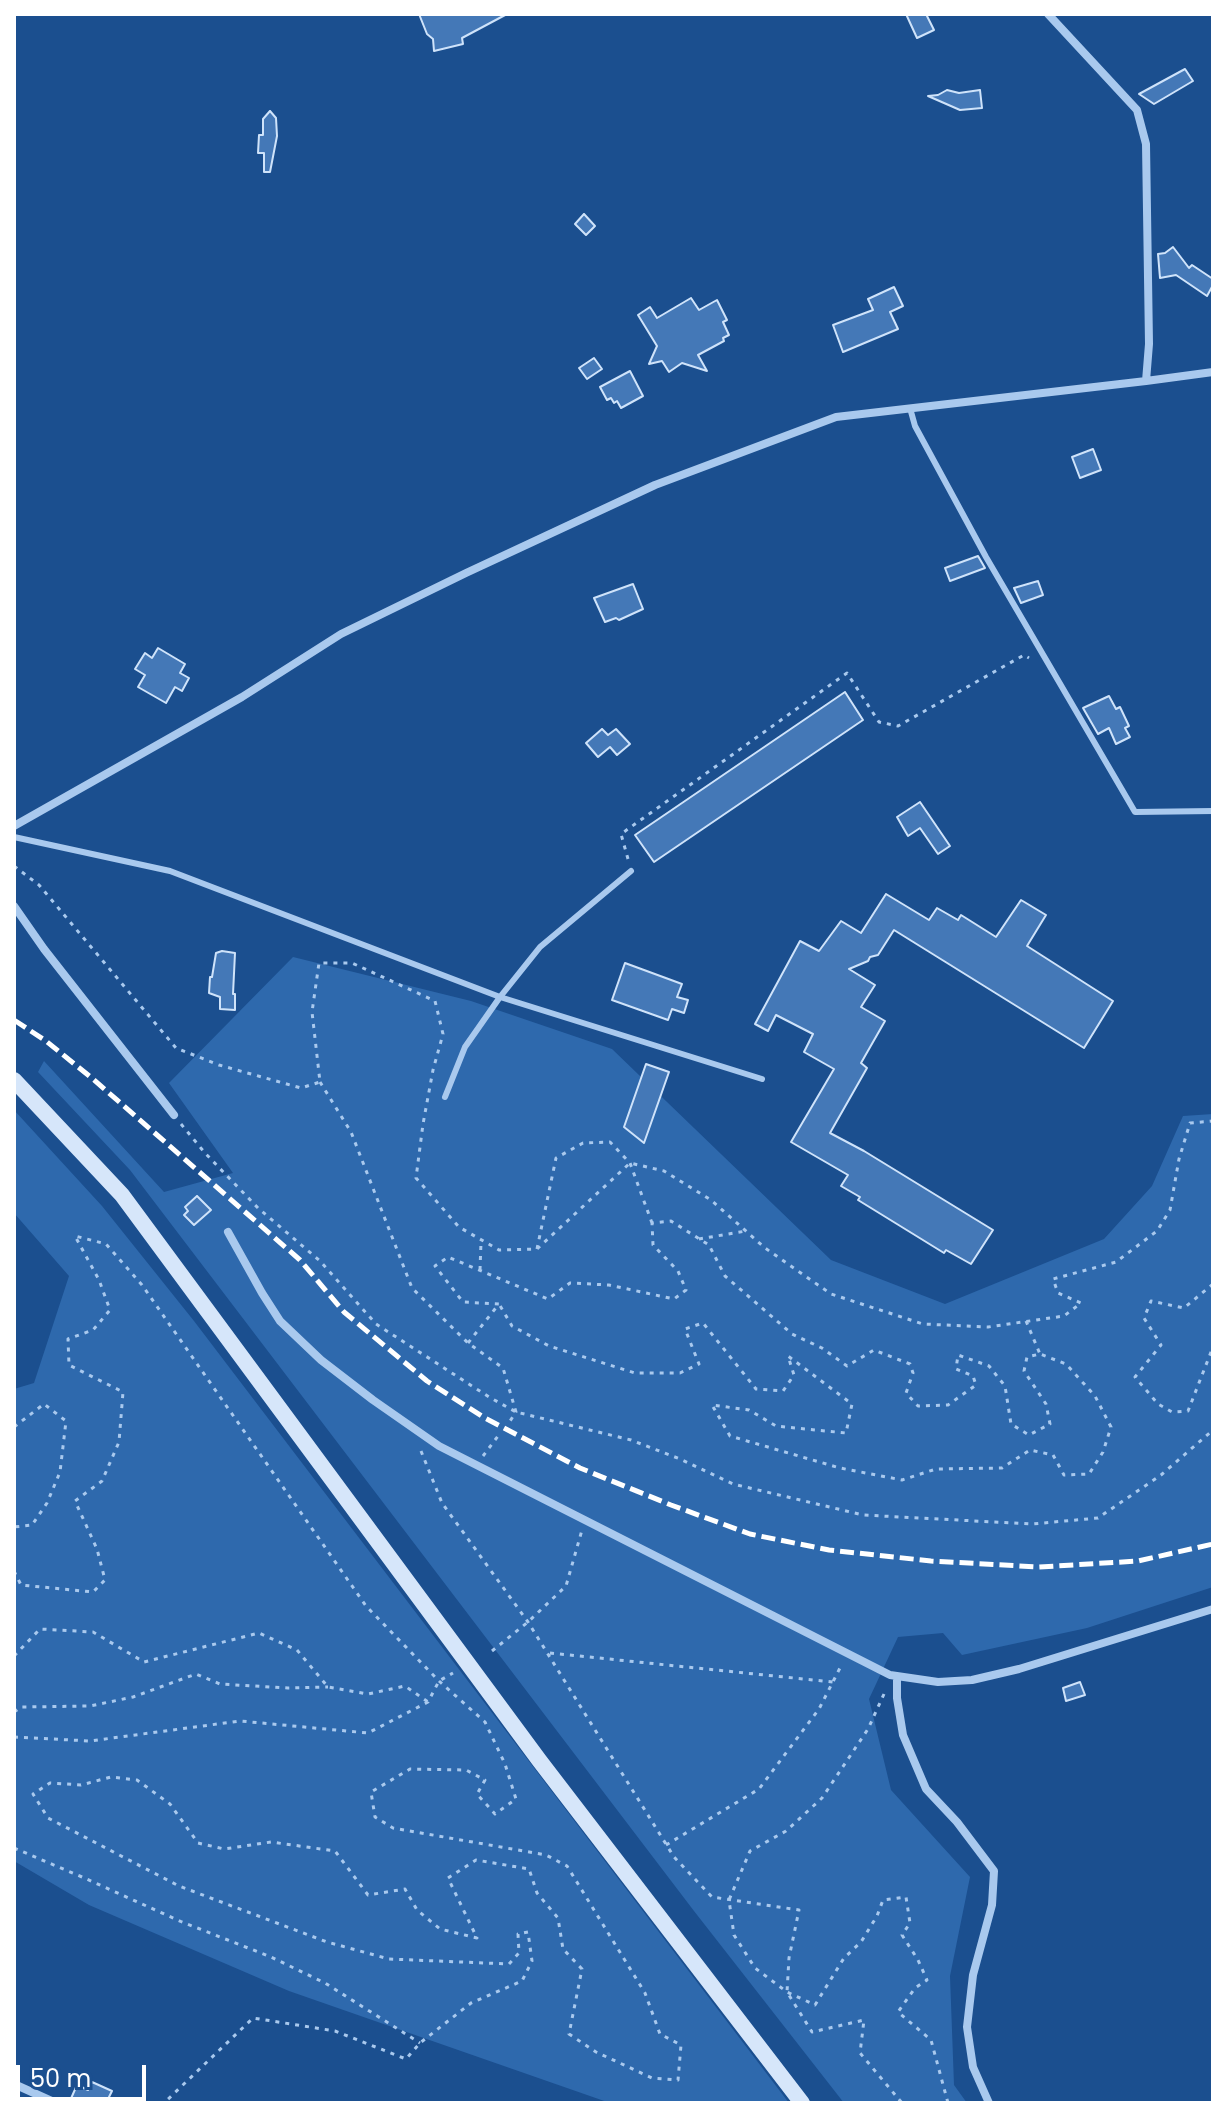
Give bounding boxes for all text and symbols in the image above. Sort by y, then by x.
scale bar [20,2049,150,2099]
text: 50 m [30,2062,91,2095]

